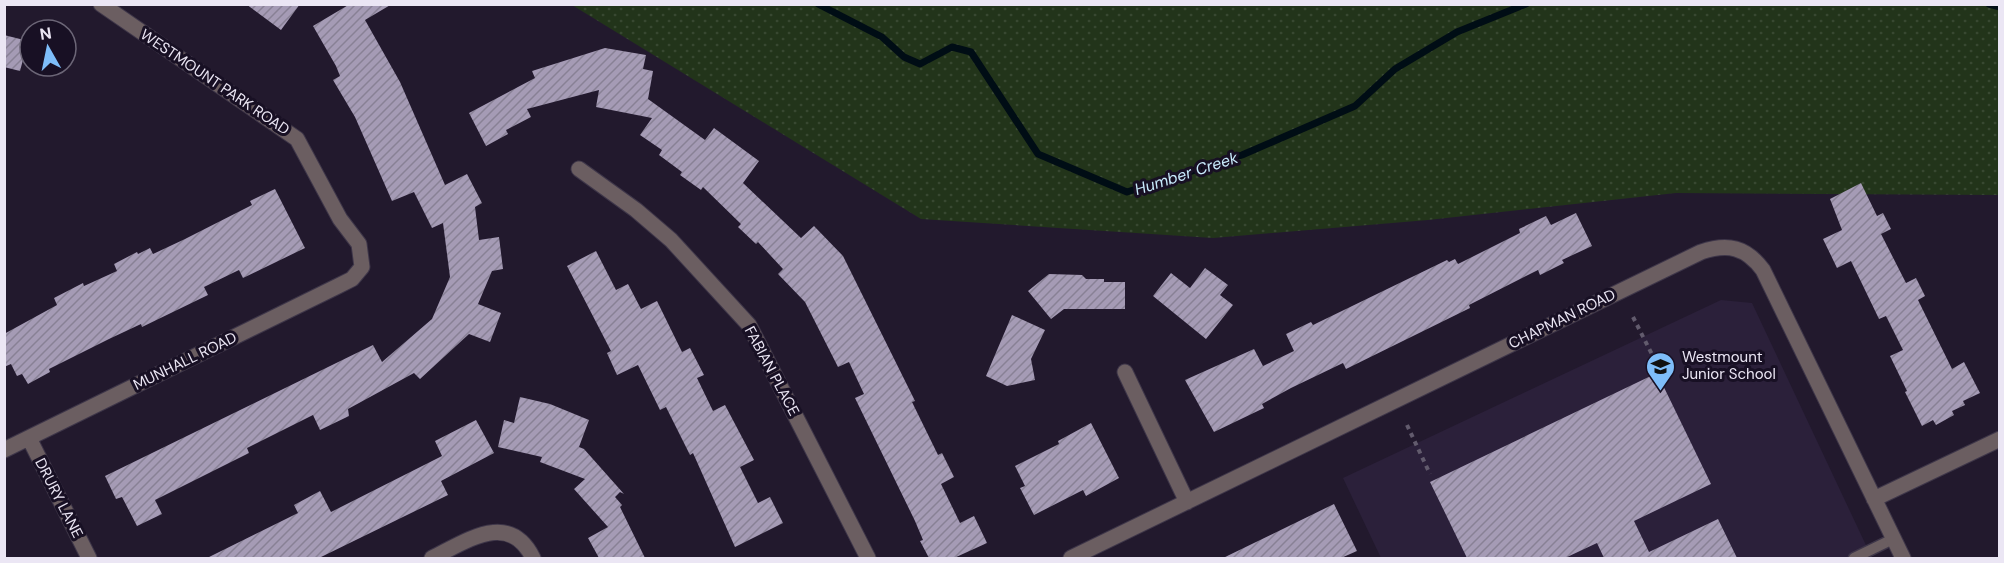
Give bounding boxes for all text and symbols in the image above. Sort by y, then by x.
north arrow [18,18,78,78]
text: N [38,22,53,45]
street label: WESTMOUNT PARK ROAD [137,25,293,139]
water label: Humber Creek [1132,147,1241,200]
street label: CHAPMAN ROAD [1505,284,1619,354]
street label: FABIAN PLACE [740,323,804,419]
street label: MUNHALL ROAD [130,327,240,395]
place label: Westmount Junior School [1682,347,1776,384]
school or university icon: Westmount Junior School [1645,350,1677,392]
street label: DRURY LANE [30,455,88,541]

